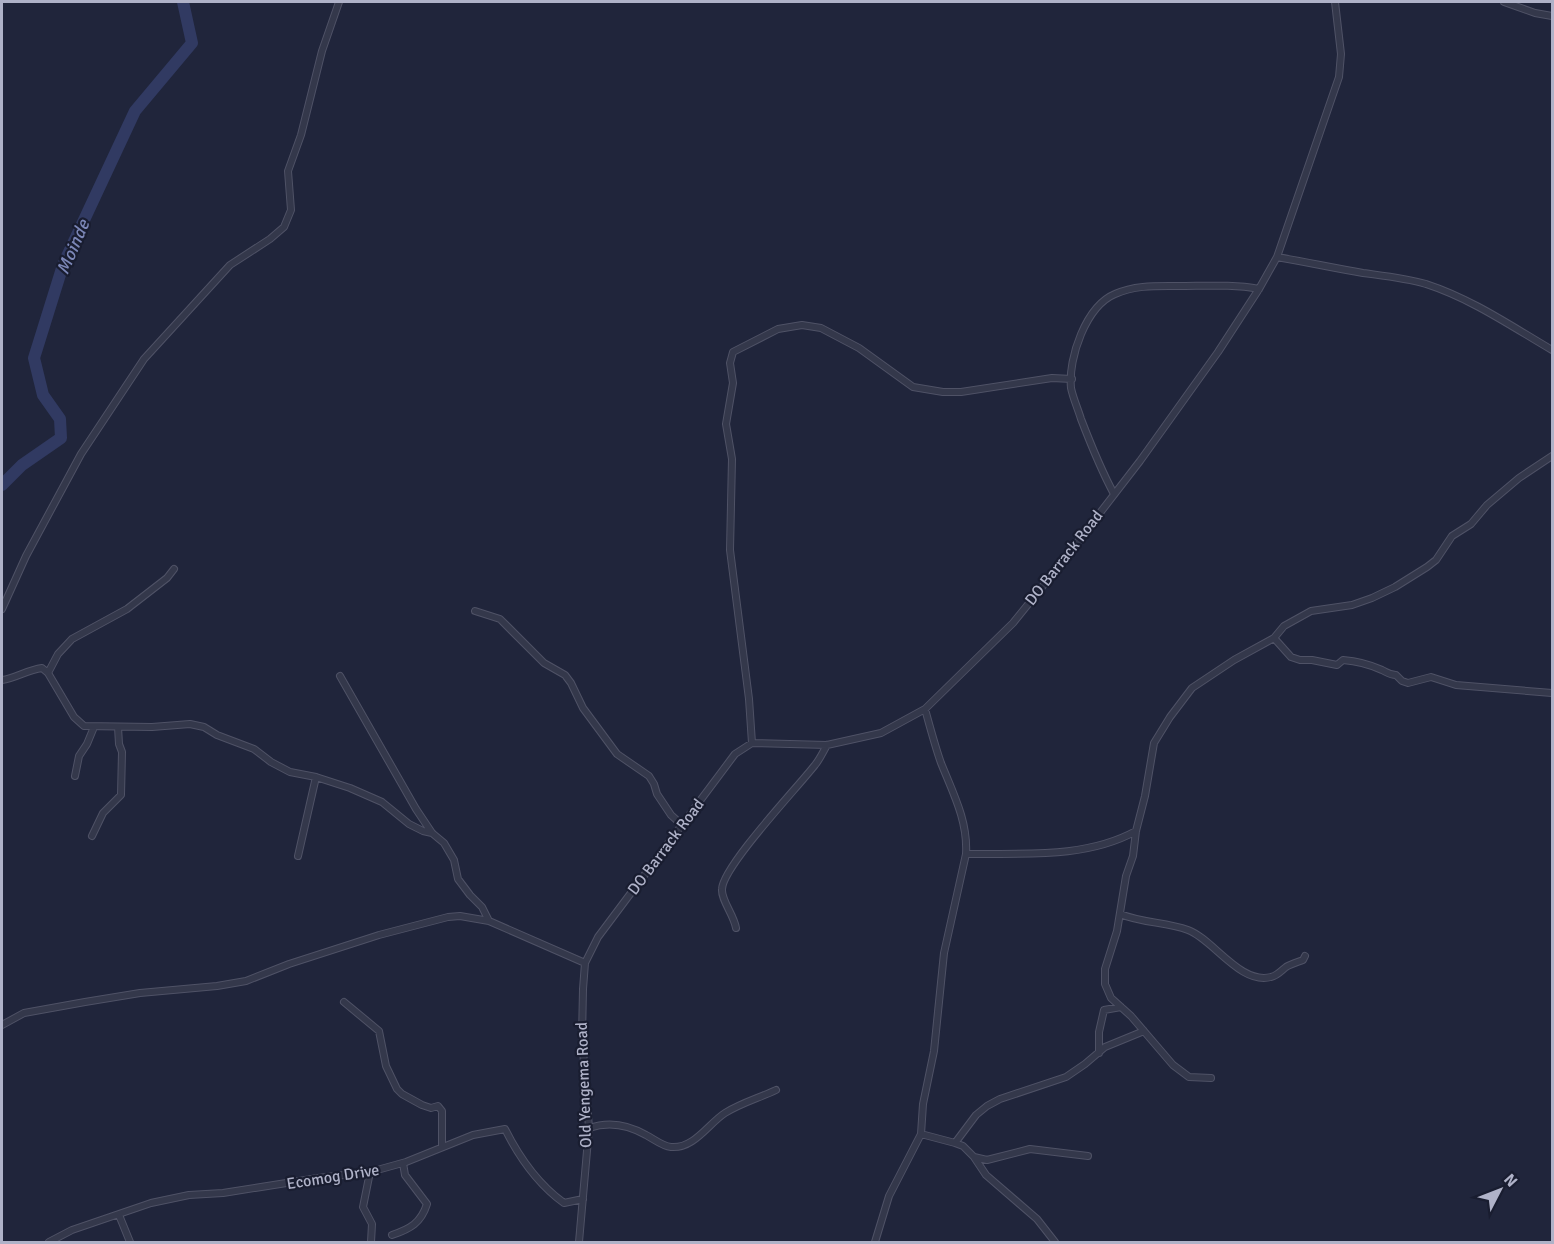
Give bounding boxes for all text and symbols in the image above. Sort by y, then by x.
water label: Moinde [52,215,95,278]
street label: DO Barrack Road [1021,506,1107,610]
street label: DO Barrack Road [623,795,709,899]
street label: Old Yengema Road [572,1022,596,1148]
street label: Ecomog Drive [285,1160,381,1194]
north arrow [1470,1160,1530,1220]
text: N [1499,1170,1522,1191]

